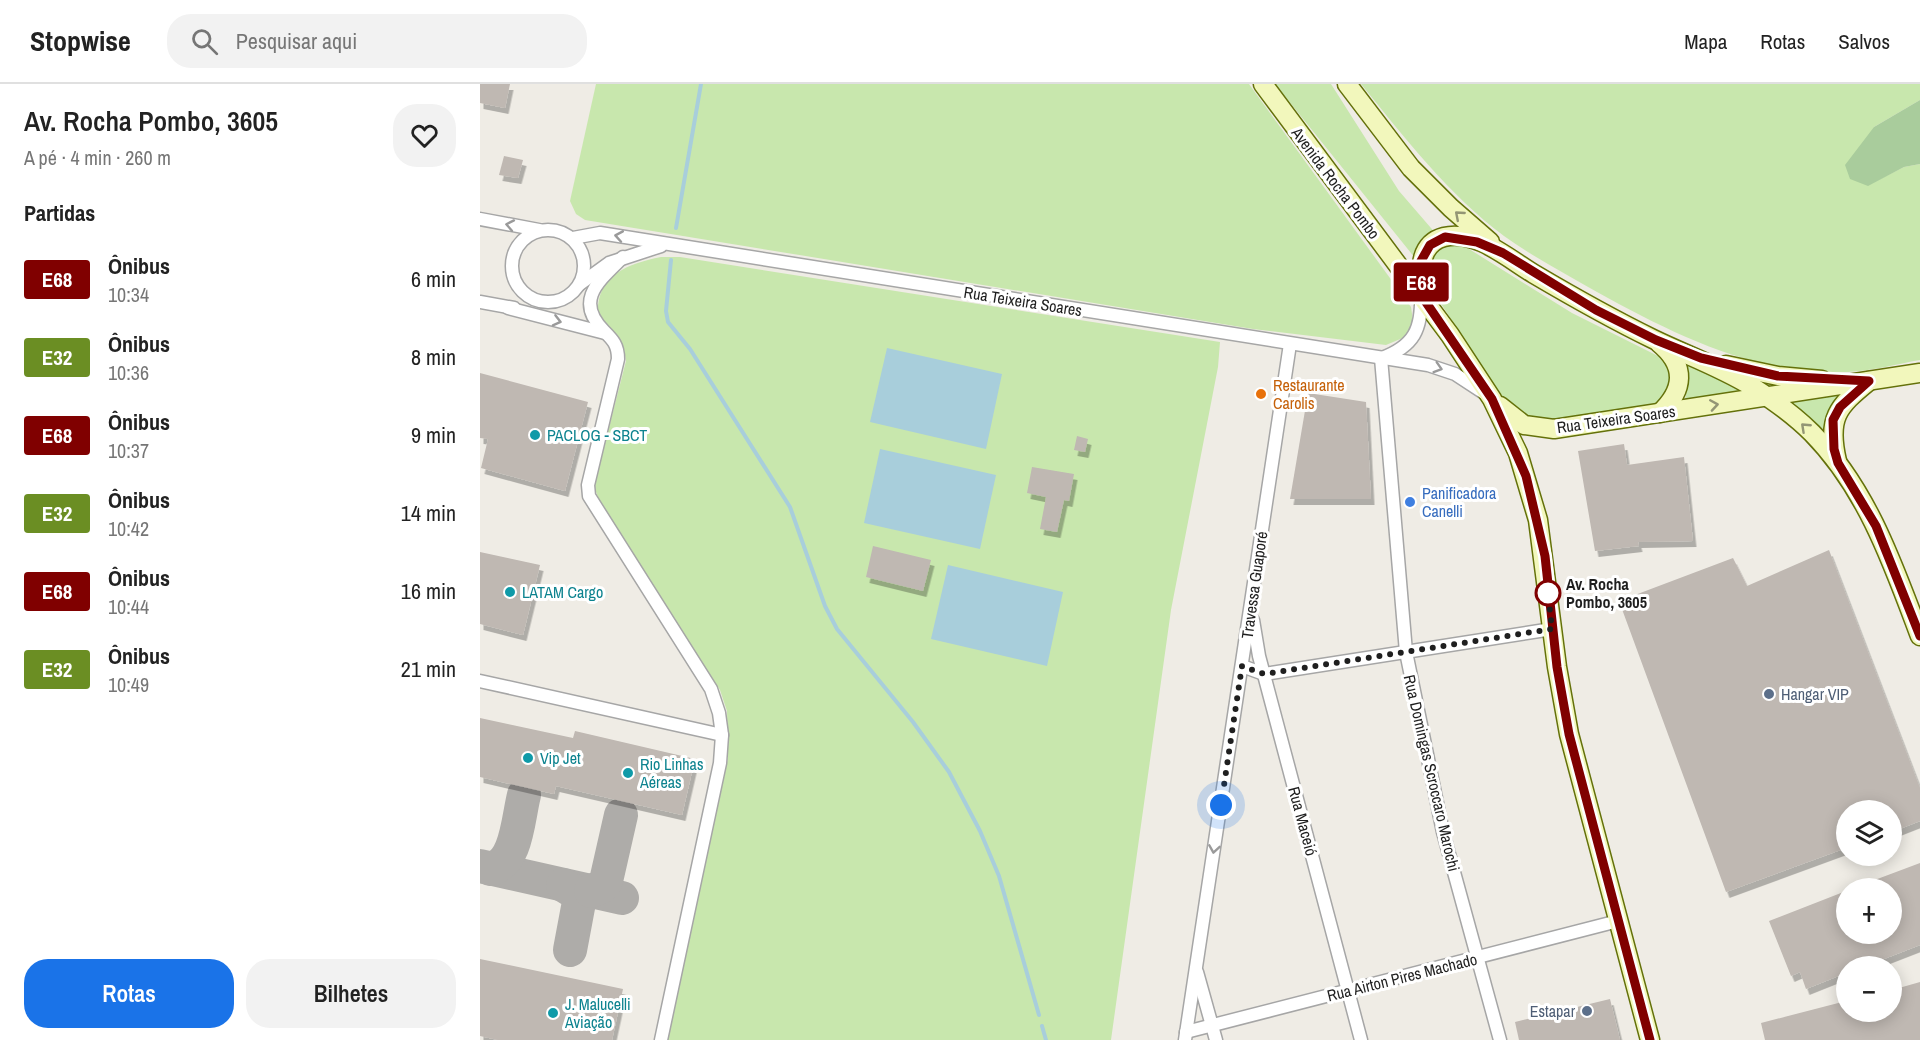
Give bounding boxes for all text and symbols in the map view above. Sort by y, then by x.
search box [167,14,587,68]
text: Stopwise [30,22,131,60]
icon: search [188,25,221,58]
text: Pesquisar aqui [236,26,357,56]
text: Mapa [1684,27,1727,56]
text: Rotas [1760,27,1805,56]
text: Salvos [1838,27,1890,56]
text: Av. Rocha Pombo, 3605 [24,102,278,140]
button: heart [393,104,456,167]
street label: Avenida Rocha Pombo [1286,122,1385,243]
text: A pé · 4 min · 260 m [24,144,171,171]
text: Partidas [24,198,95,228]
one-way arrow [1455,211,1466,222]
one-way arrow [506,219,516,232]
one-way arrow [614,231,624,243]
text: Ônibus [108,251,170,281]
line badge: E68 [1386,262,1456,302]
text: 6 min [411,264,456,294]
text: E68 [42,265,72,294]
text: E68 [1406,268,1436,297]
text: 10:34 [108,281,149,308]
street label: Rua Teixeira Soares [962,281,1084,321]
one-way arrow [552,313,562,326]
text: Ônibus [108,329,170,359]
text: 8 min [411,342,456,372]
text: E32 [42,343,72,372]
text: 10:36 [108,359,149,386]
one-way arrow [1432,361,1443,373]
place label: Restaurante Carolis [1273,374,1344,414]
marker: Restaurante Carolis [1254,387,1268,401]
one-way arrow [1709,399,1718,411]
street label: Rua Teixeira Soares [1555,400,1677,438]
text: Ônibus [108,407,170,437]
text: 9 min [411,420,456,450]
text: E68 [42,421,72,450]
one-way arrow [1801,423,1812,434]
place label: PACLOG - SBCT [547,424,647,446]
marker: PACLOG - SBCT [528,428,542,442]
text: 10:37 [108,437,149,464]
place label: Panificadora Canelli [1422,482,1497,522]
text: Ônibus [108,485,170,515]
marker: Panificadora Canelli [1403,495,1417,509]
text: 14 min [401,498,456,528]
text: E32 [42,499,72,528]
text: 10:42 [108,515,149,542]
street label: Travessa Guaporé [1236,530,1272,640]
text: Ônibus [108,563,170,593]
place label: Av. Rocha Pombo, 3605 [1566,573,1647,613]
text: 16 min [401,576,456,606]
text: E68 [42,577,72,606]
marker: Av. Rocha Pombo, 3605 [1535,580,1561,606]
place label: LATAM Cargo [522,581,603,603]
marker: LATAM Cargo [503,585,517,599]
text: 10:44 [108,593,149,620]
text: Ônibus [108,641,170,671]
text: 21 min [401,654,456,684]
text: E32 [42,655,72,684]
text: 10:49 [108,671,149,698]
street label: Rua Domingas Scroccaro Marochi [1399,672,1465,874]
place label: Hangar VIP [1781,683,1849,705]
marker: Hangar VIP [1762,687,1776,701]
place label: Vip Jet [540,747,581,769]
marker: Vip Jet [521,751,535,765]
place label: Rio Linhas Aéreas [639,753,703,793]
marker: Rio Linhas Aéreas [621,766,635,780]
street label: Rua Maceió [1283,784,1323,858]
your location [1206,790,1236,820]
map controls [1836,800,1902,1022]
button: layers [1836,800,1902,866]
one-way arrow [1209,844,1221,853]
button: + [1836,878,1902,944]
street label: Rua Airton Pires Machado [1325,948,1479,1006]
button: − [1836,956,1902,1022]
button: Rotas [24,959,234,1028]
button: Bilhetes [246,959,456,1028]
place label: J. Malucelli Aviação [564,993,631,1033]
place label: Estapar [1530,1000,1576,1022]
marker: Estapar [1580,1004,1594,1018]
marker: J. Malucelli Aviação [546,1006,560,1020]

